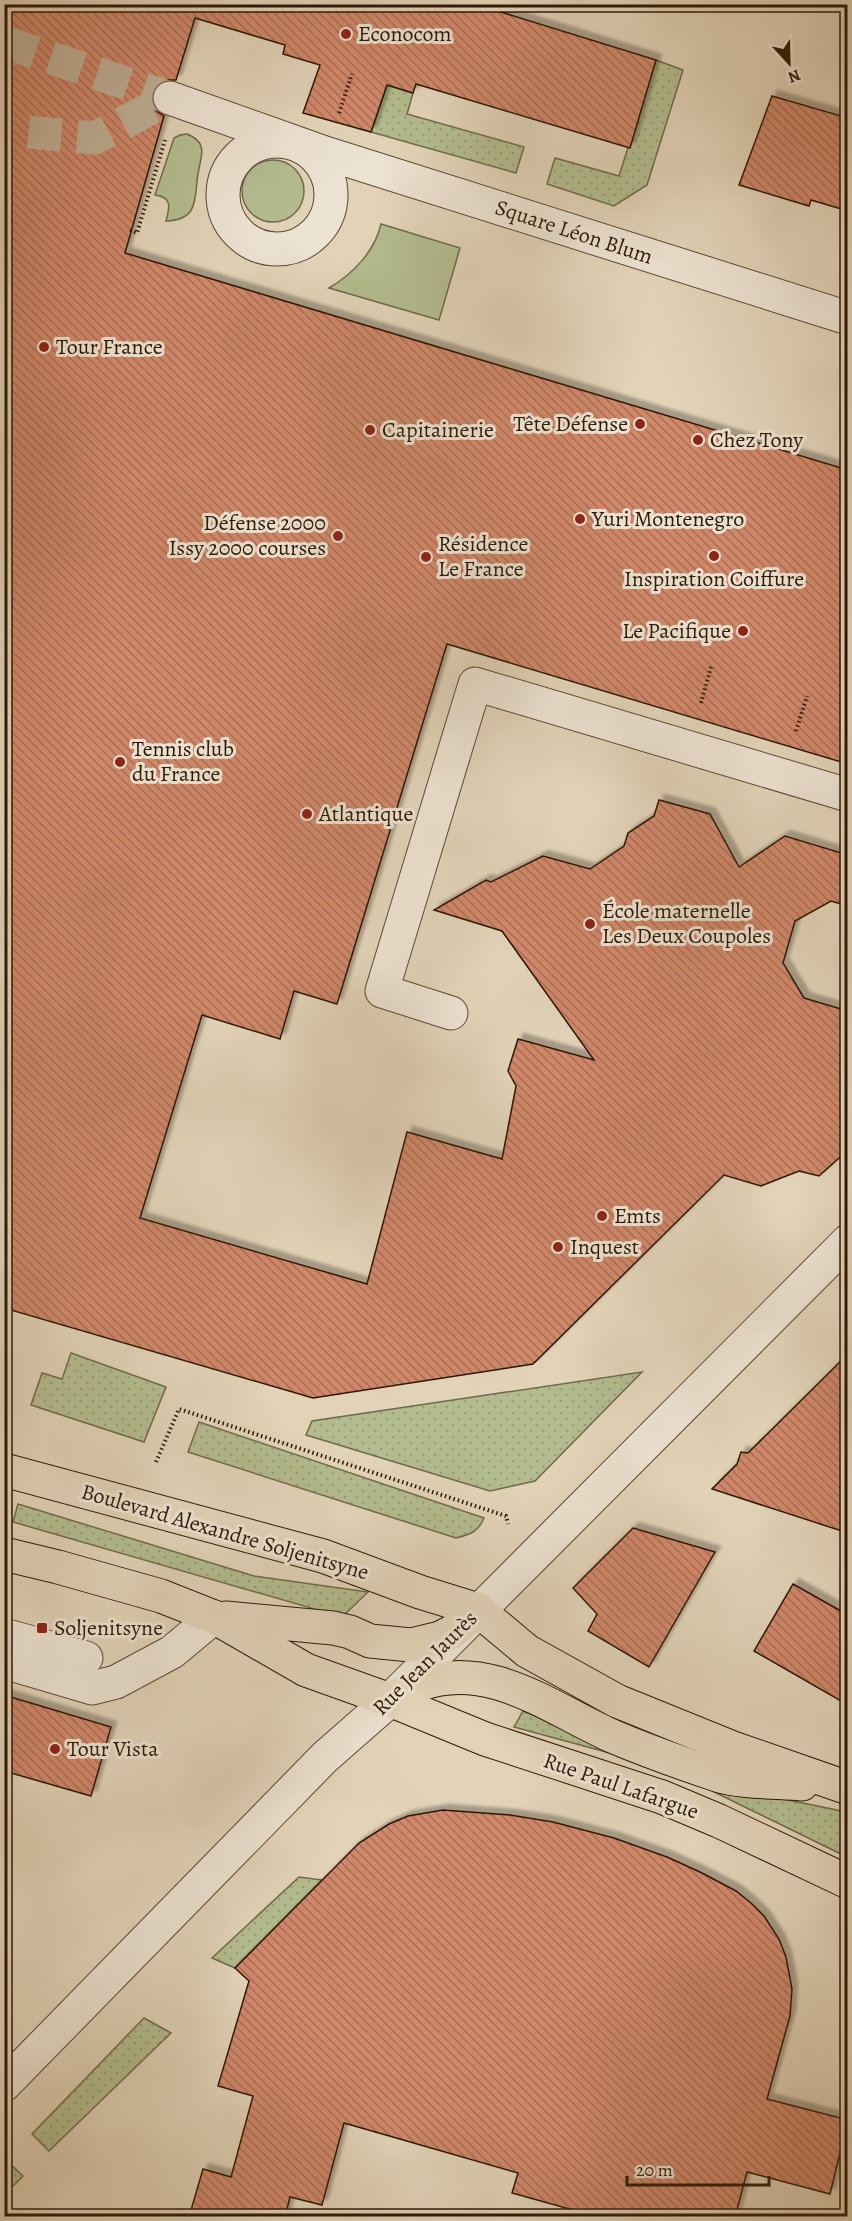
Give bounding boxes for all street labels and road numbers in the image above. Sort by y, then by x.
street label: Square Léon Blum [491,192,657,272]
street label: Boulevard Alexandre Soljenitsyne [78,1477,372,1587]
street label: Rue Jean Jaurès [366,1604,484,1722]
street label: Rue Paul Lafargue [539,1745,703,1827]

